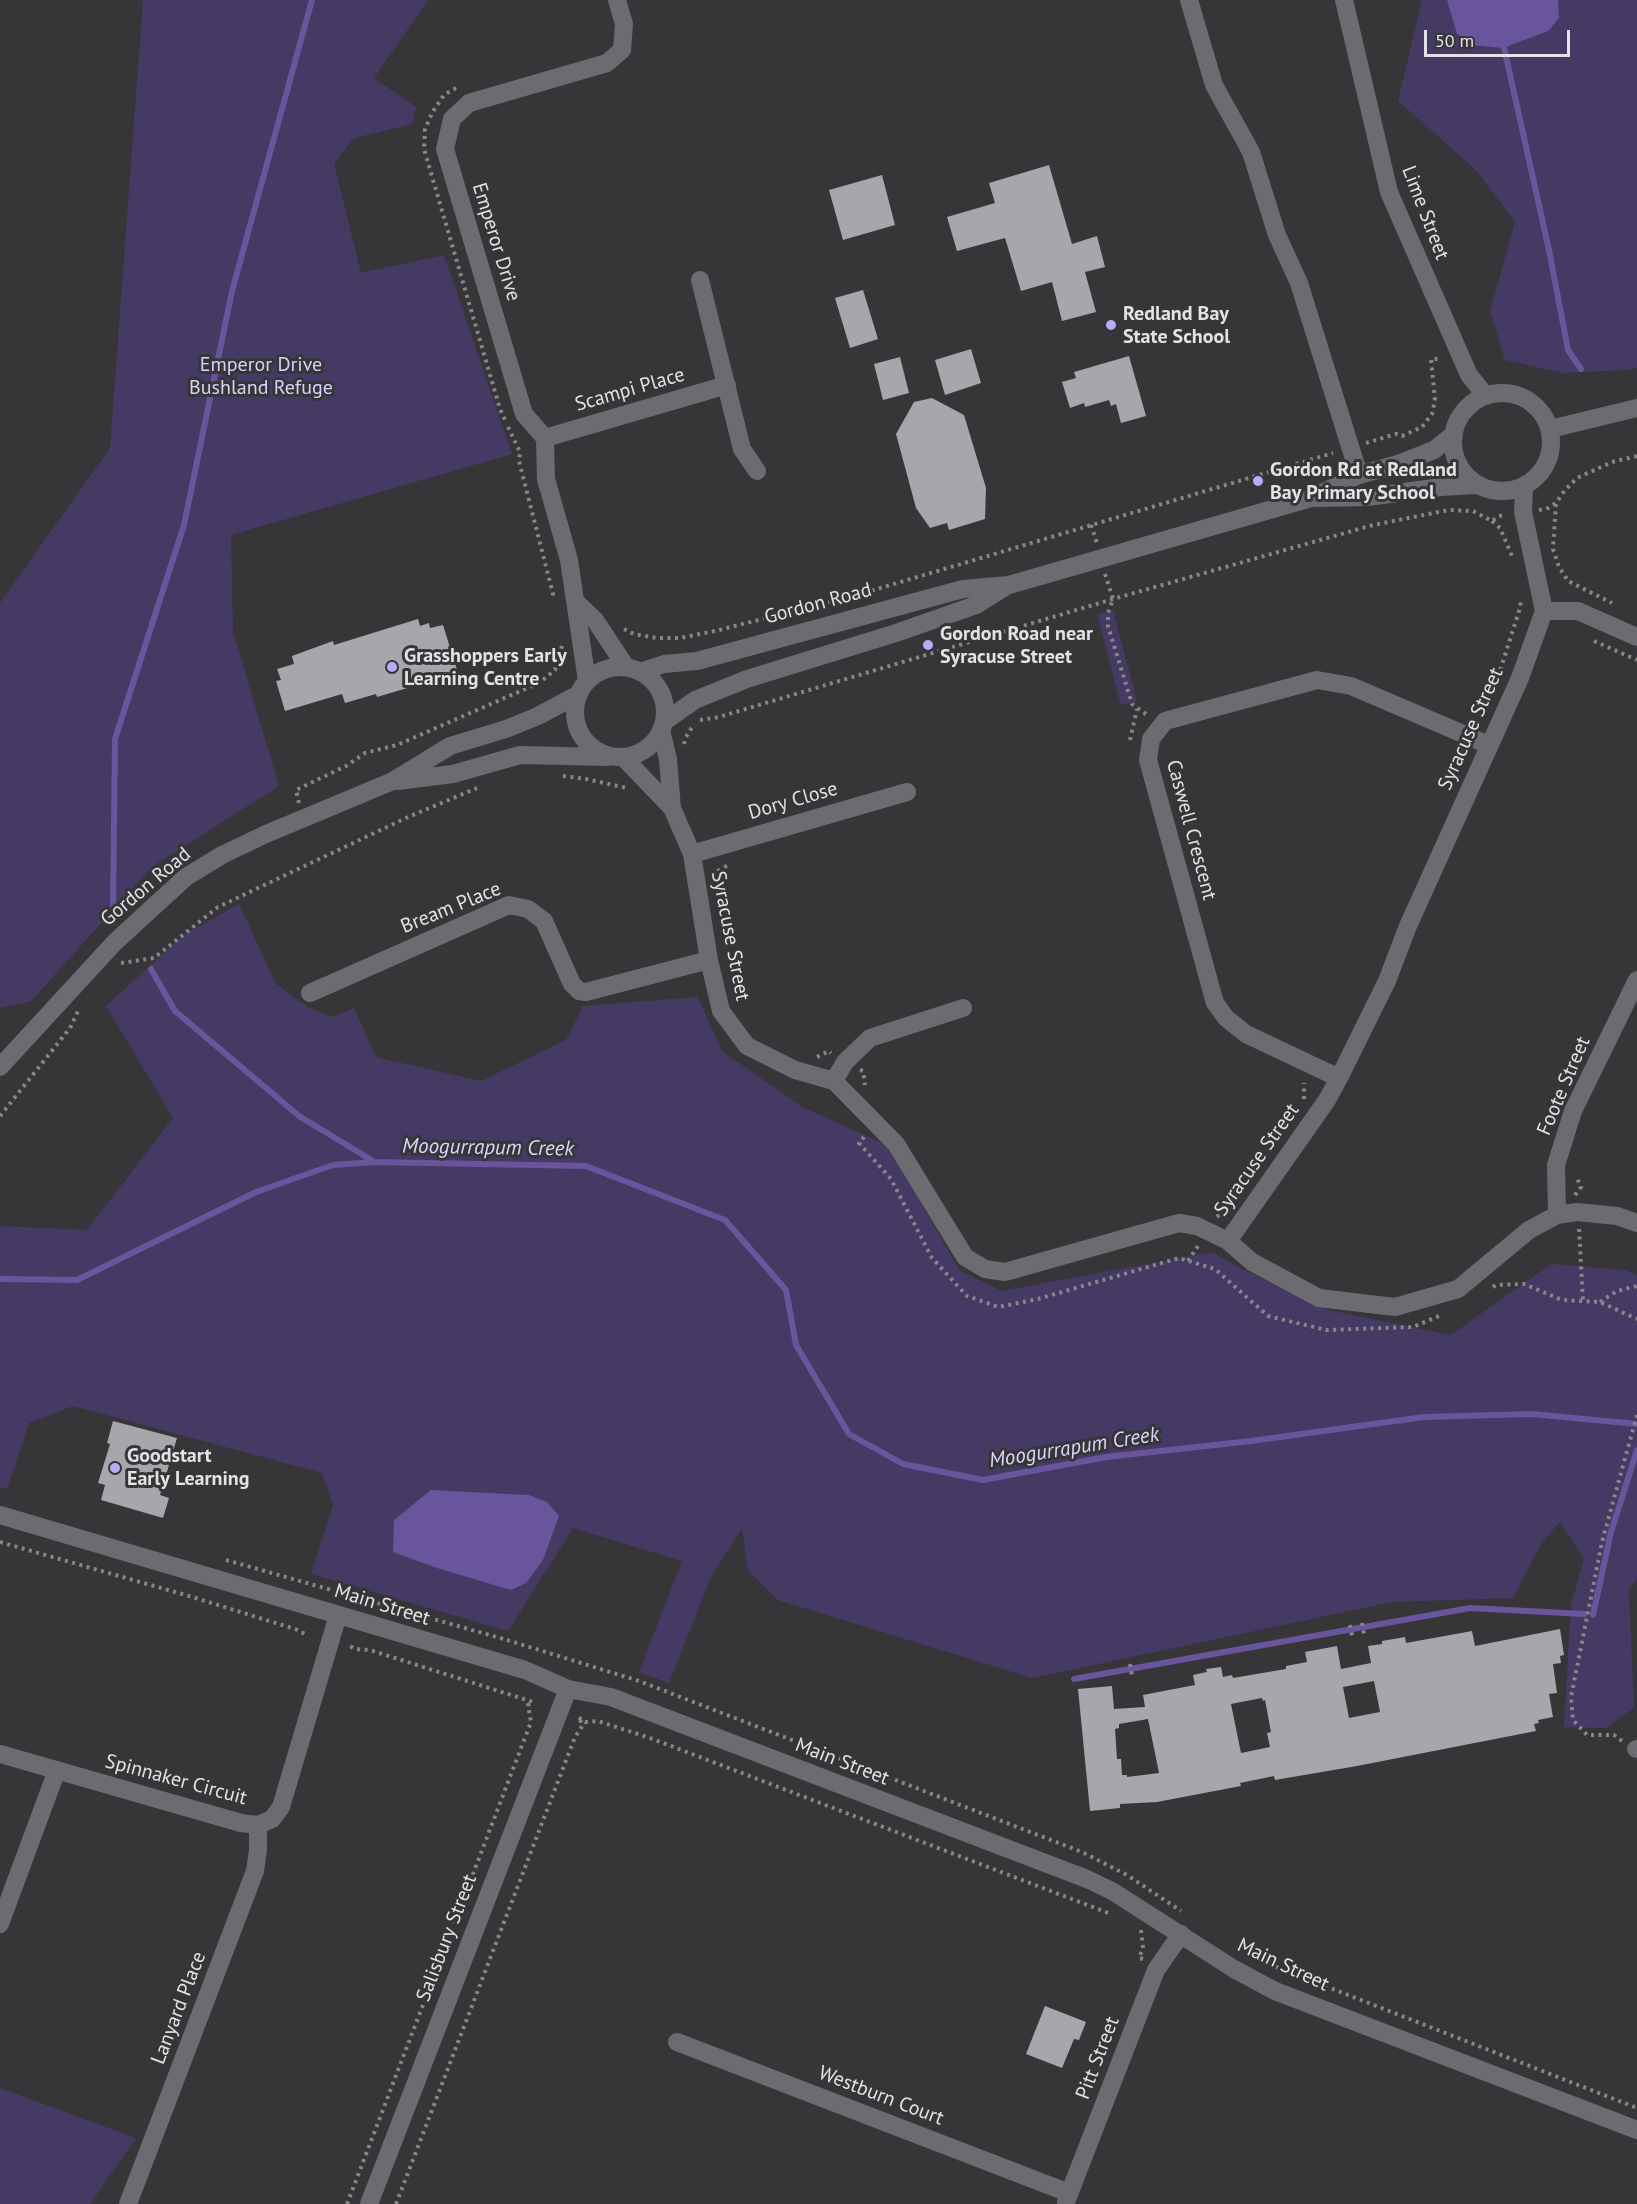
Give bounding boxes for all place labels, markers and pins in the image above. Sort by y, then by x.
place label: Redland Bay State School [1123,302,1230,349]
marker: Redland Bay State School [1104,318,1118,332]
place label: Gordon Rd at Redland Bay Primary School [1270,458,1457,505]
marker: Gordon Rd at Redland Bay Primary School [1251,474,1265,488]
place label: Gordon Road near Syracuse Street [940,622,1093,669]
marker: Gordon Road near Syracuse Street [921,638,935,652]
place label: Grasshoppers Early Learning Centre [404,644,567,691]
marker: Grasshoppers Early Learning Centre [385,660,399,674]
place label: Goodstart Early Learning [127,1444,249,1491]
marker: Goodstart Early Learning [108,1461,122,1475]

